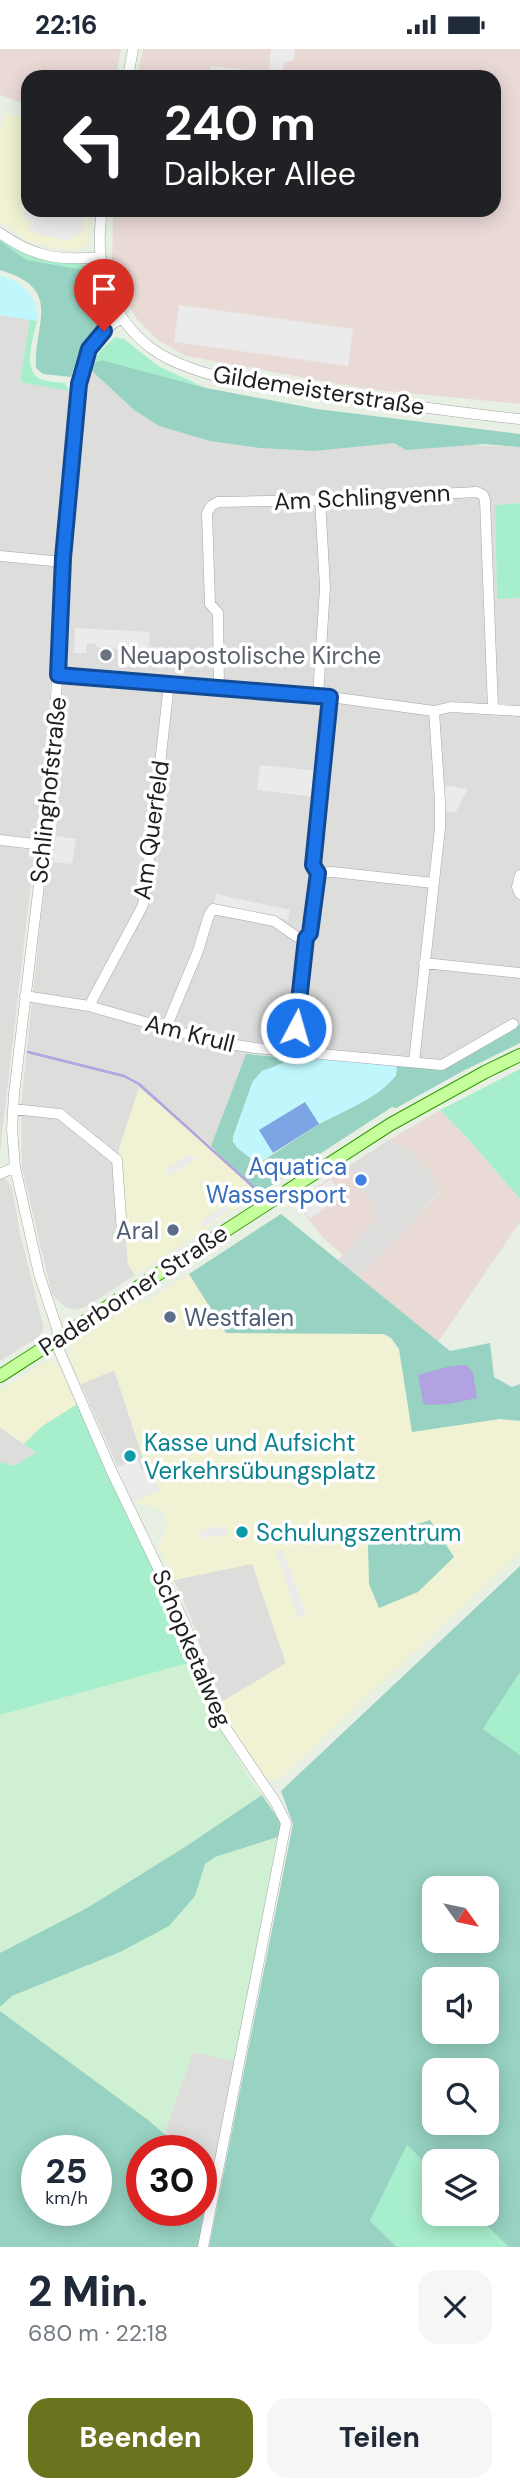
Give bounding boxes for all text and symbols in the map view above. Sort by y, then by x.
text: 22:16 [35,8,98,42]
text: 240 m [164,91,316,155]
icon: left [49,98,140,189]
text: Dalbker Allee [164,153,356,195]
pin [74,259,134,331]
icon: arrive [85,270,123,308]
street label: Gildemeisterstraße [211,358,427,422]
street label: Am Schlingvenn [273,477,451,517]
place label: Neuapostolische Kirche [120,640,381,671]
marker: Neuapostolische Kirche [98,647,114,663]
street label: Schlinghofstraße [23,695,73,885]
street label: Am Querfeld [126,758,176,902]
position arrow [259,991,333,1065]
street label: Am Krull [142,1007,238,1059]
place label: Aquatica Wassersport [206,1151,347,1210]
marker: Aquatica Wassersport [353,1172,369,1188]
place label: Aral [116,1215,159,1246]
street label: Paderborner Straße [33,1217,233,1363]
marker: Aral [165,1222,181,1238]
place label: Westfalen [184,1302,294,1333]
marker: Westfalen [162,1309,178,1325]
place label: Kasse und Aufsicht Verkehrsübungsplatz [144,1427,376,1486]
marker: Kasse und Aufsicht Verkehrsübungsplatz [122,1448,138,1464]
place label: Schulungszentrum [256,1517,461,1548]
marker: Schulungszentrum [234,1524,250,1540]
street label: Schopketalweg [145,1565,239,1731]
north arrow [422,1876,499,1953]
map controls [422,1876,499,2226]
button: sound [422,1967,499,2044]
button: search [422,2058,499,2135]
speed limit sign: 30 [126,2135,217,2226]
text: 25 [46,2148,87,2194]
button: layers [422,2149,499,2226]
text: km/h [45,2186,88,2210]
text: 2 Min. [28,2264,148,2319]
button: close [418,2270,492,2344]
text: 680 m · 22:18 [28,2318,168,2348]
button: Beenden [28,2398,253,2478]
button: Teilen [267,2398,492,2478]

